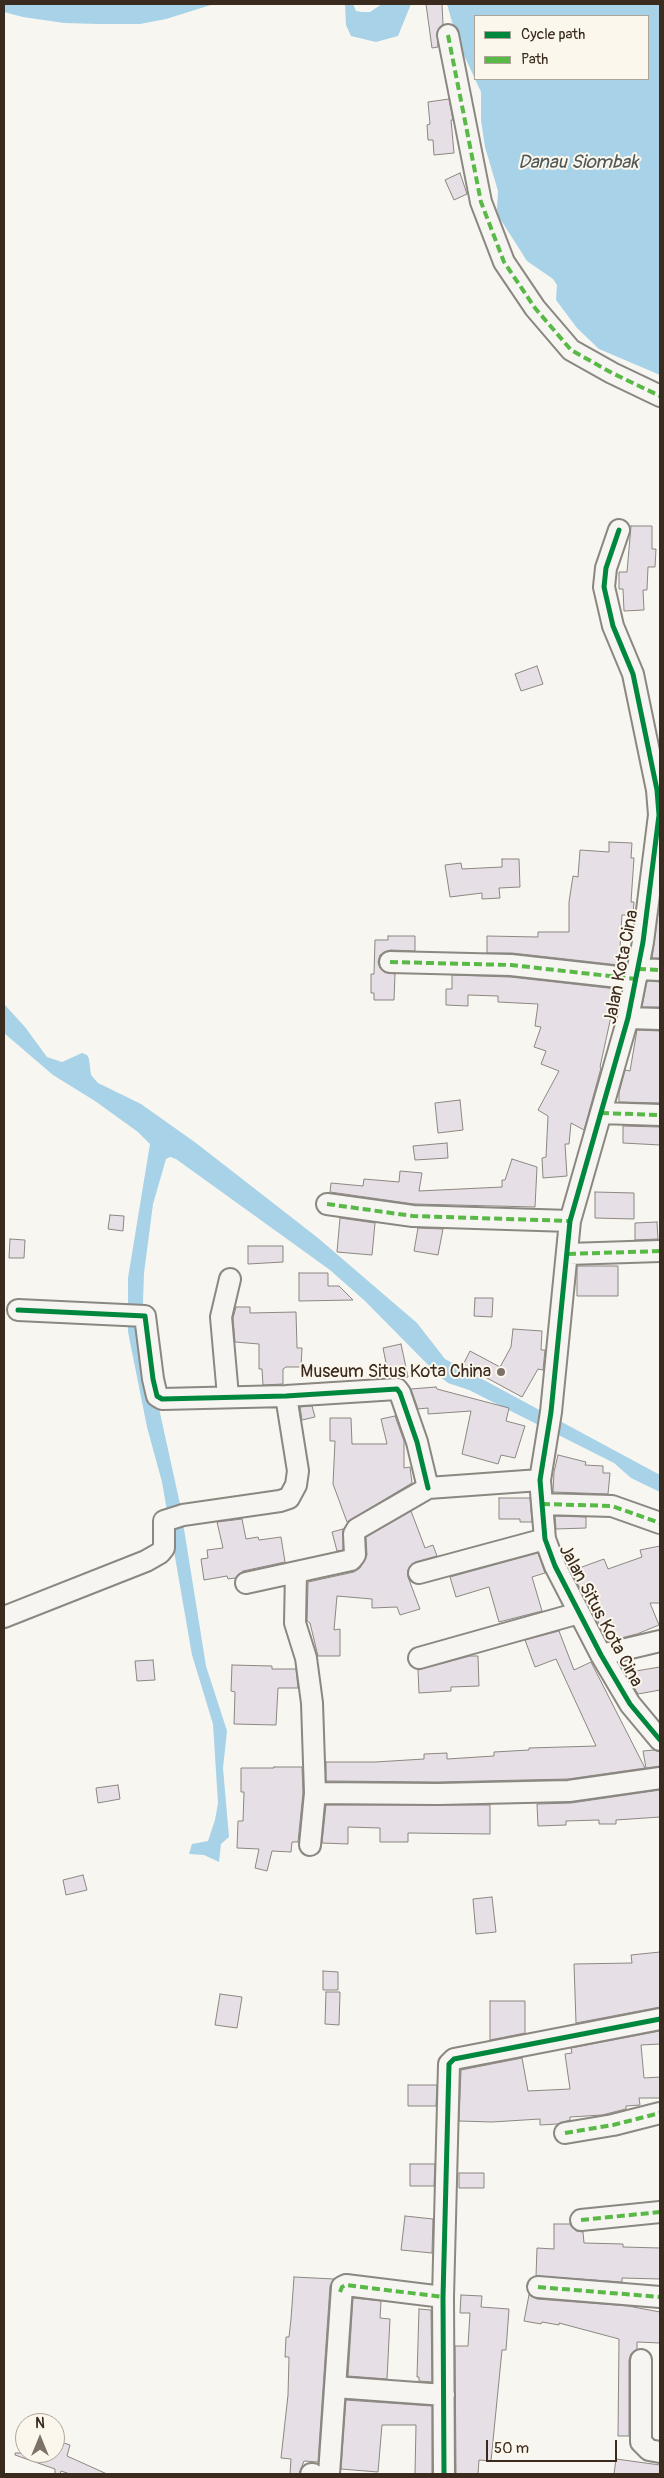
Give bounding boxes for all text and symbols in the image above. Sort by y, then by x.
legend [474,15,649,80]
text: Cycle path [521,25,585,44]
text: Path [521,50,548,69]
water label: Danau Siombak [518,152,638,174]
street label: Jalan Kota Cina [600,908,644,1026]
place label: Museum Situs Kota China [300,1361,491,1383]
marker: Museum Situs Kota China [495,1366,507,1378]
street label: Jalan Situs Kota Cina [553,1541,647,1691]
north arrow [15,2413,65,2463]
text: N [35,2415,45,2432]
scale bar [489,2430,620,2462]
text: 50 m [494,2439,529,2458]

